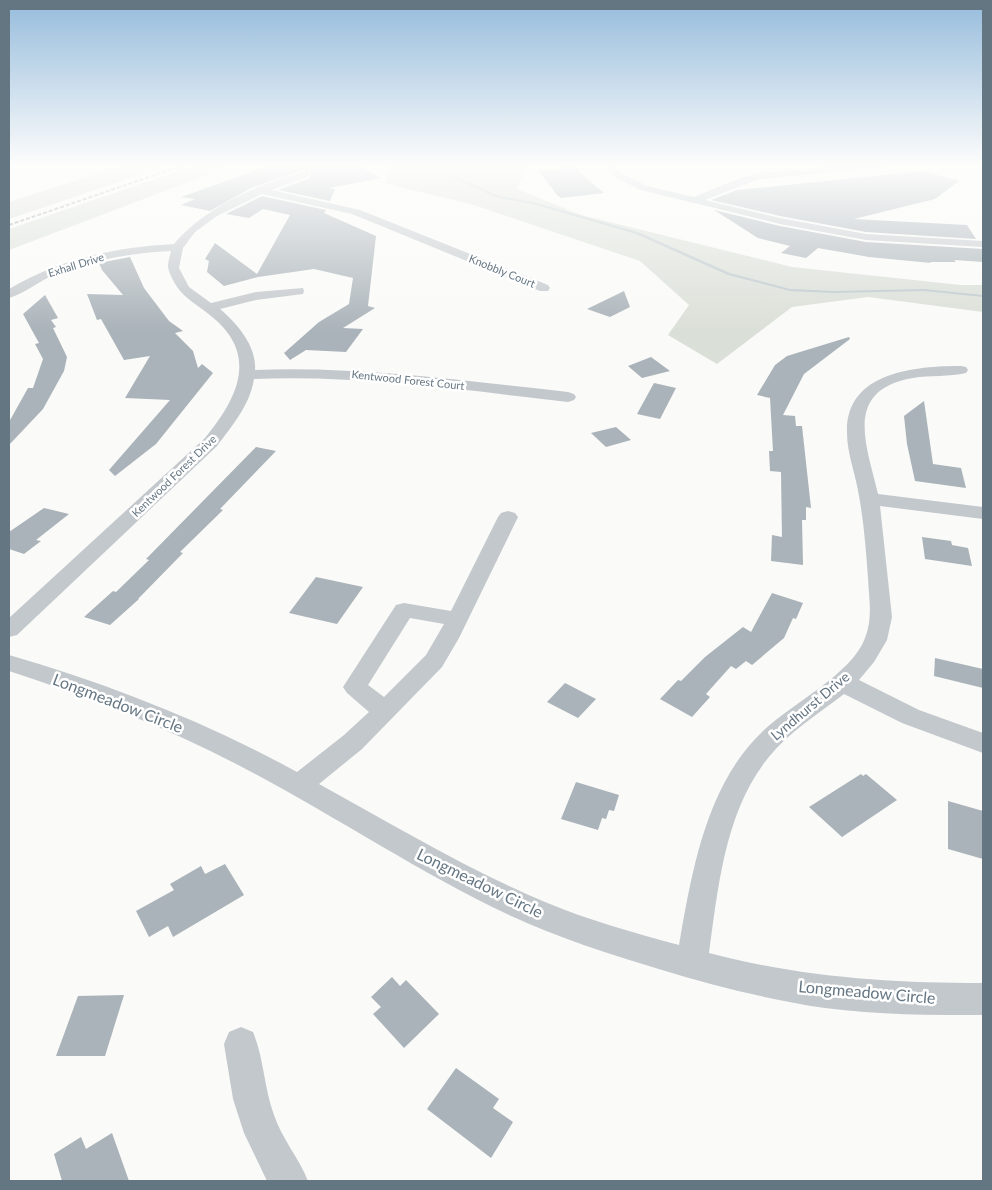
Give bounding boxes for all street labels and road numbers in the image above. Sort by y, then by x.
street label: Exhall Drive [46,250,106,279]
street label: Knobbly Court [467,251,537,290]
street label: Kentwood Forest Court [351,367,465,392]
street label: Kentwood Forest Drive [129,432,219,519]
street label: Lyndhurst Drive [767,668,852,743]
street label: Longmeadow Circle [51,669,186,736]
street label: Longmeadow Circle [414,844,546,921]
street label: Longmeadow Circle [798,976,936,1007]

